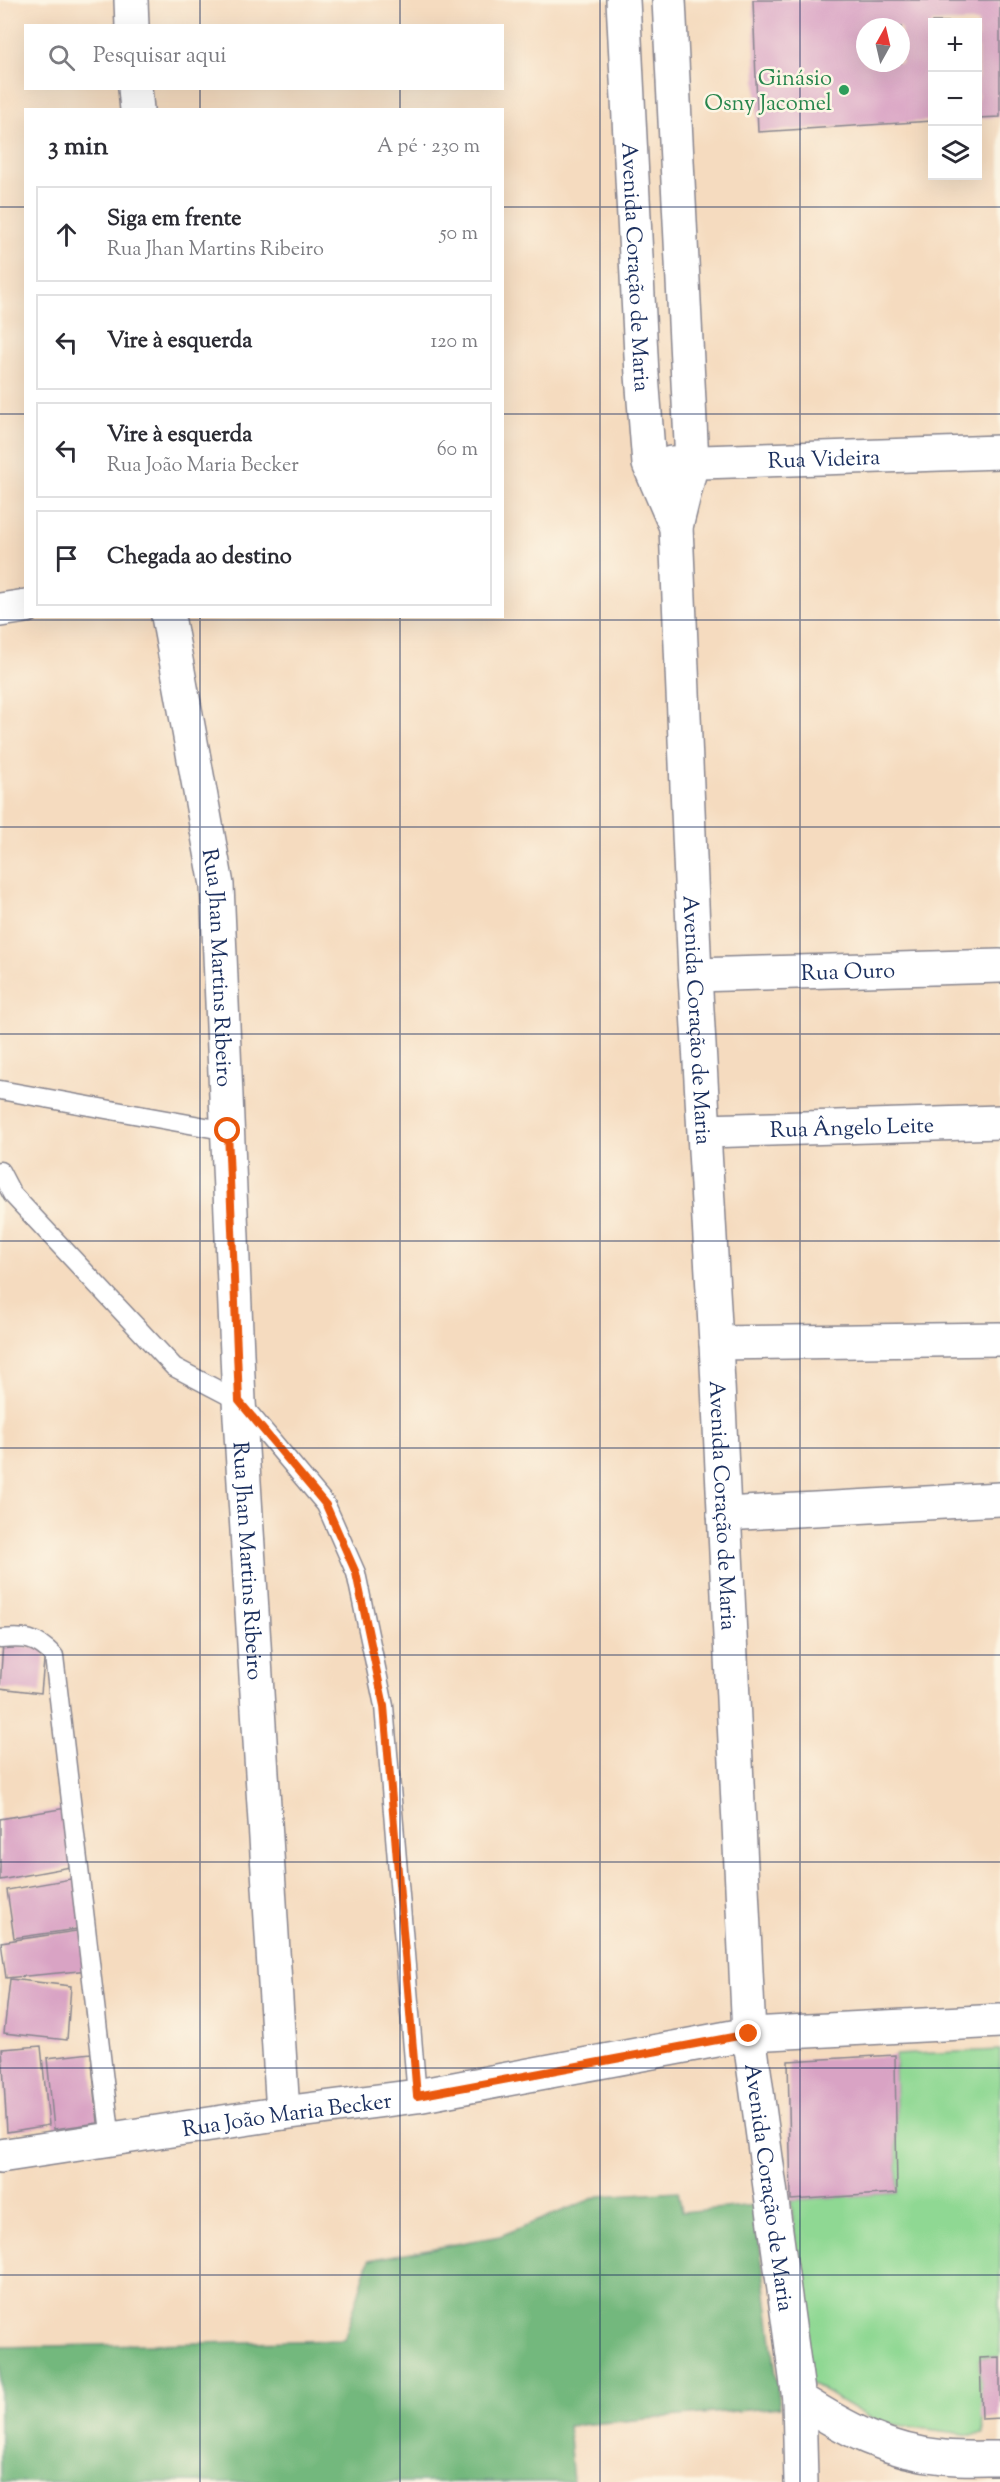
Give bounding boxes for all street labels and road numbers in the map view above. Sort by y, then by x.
street label: Avenida Coração de Maria [611,141,656,393]
street label: Rua Videira [767,443,881,479]
street label: Rua Jhan Martins Ribeiro [192,846,239,1088]
street label: Avenida Coração de Maria [673,895,718,1146]
street label: Rua Ouro [800,956,896,991]
street label: Rua Ângelo Leite [769,1111,935,1148]
street label: Avenida Coração de Maria [699,1380,743,1631]
street label: Rua Jhan Martins Ribeiro [223,1441,269,1681]
street label: Avenida Coração de Maria [734,2062,800,2314]
street label: Rua João Maria Becker [180,2086,394,2147]

